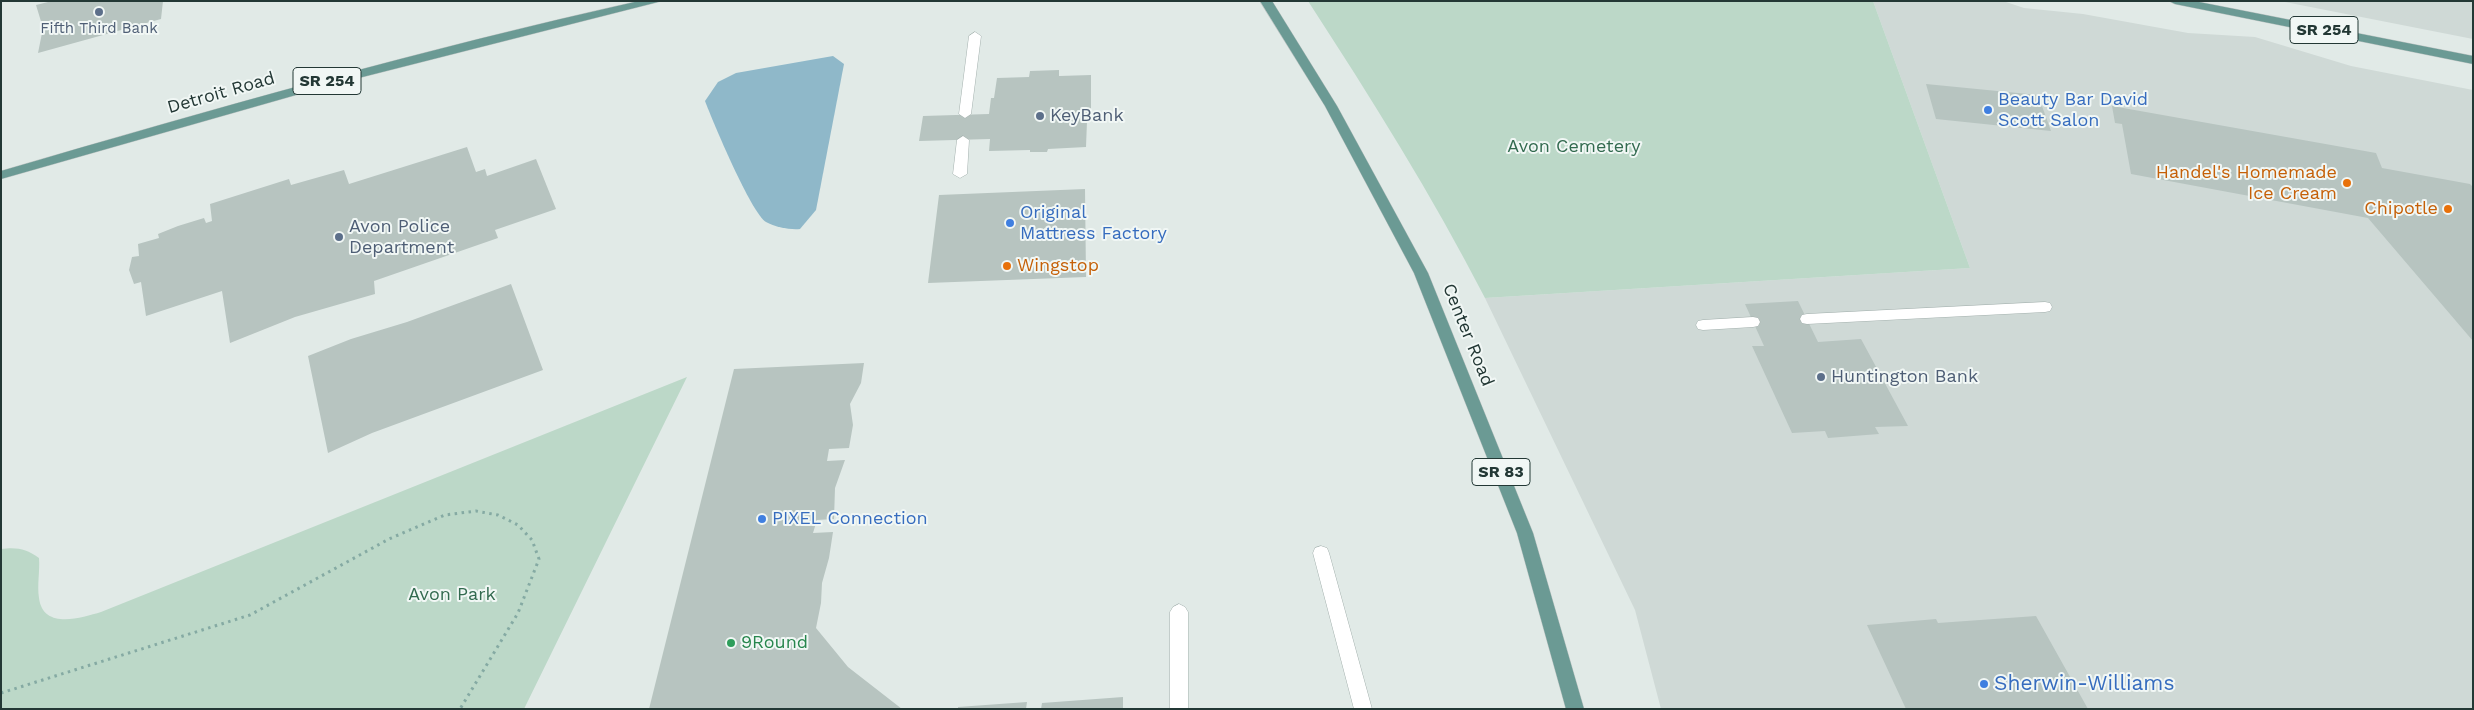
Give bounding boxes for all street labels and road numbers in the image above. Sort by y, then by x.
road number: SR 254 [2290,16,2358,44]
street label: Detroit Road [165,67,277,119]
road number: SR 254 [293,68,361,94]
street label: Center Road [1438,280,1498,390]
road number: SR 83 [1472,458,1530,486]

